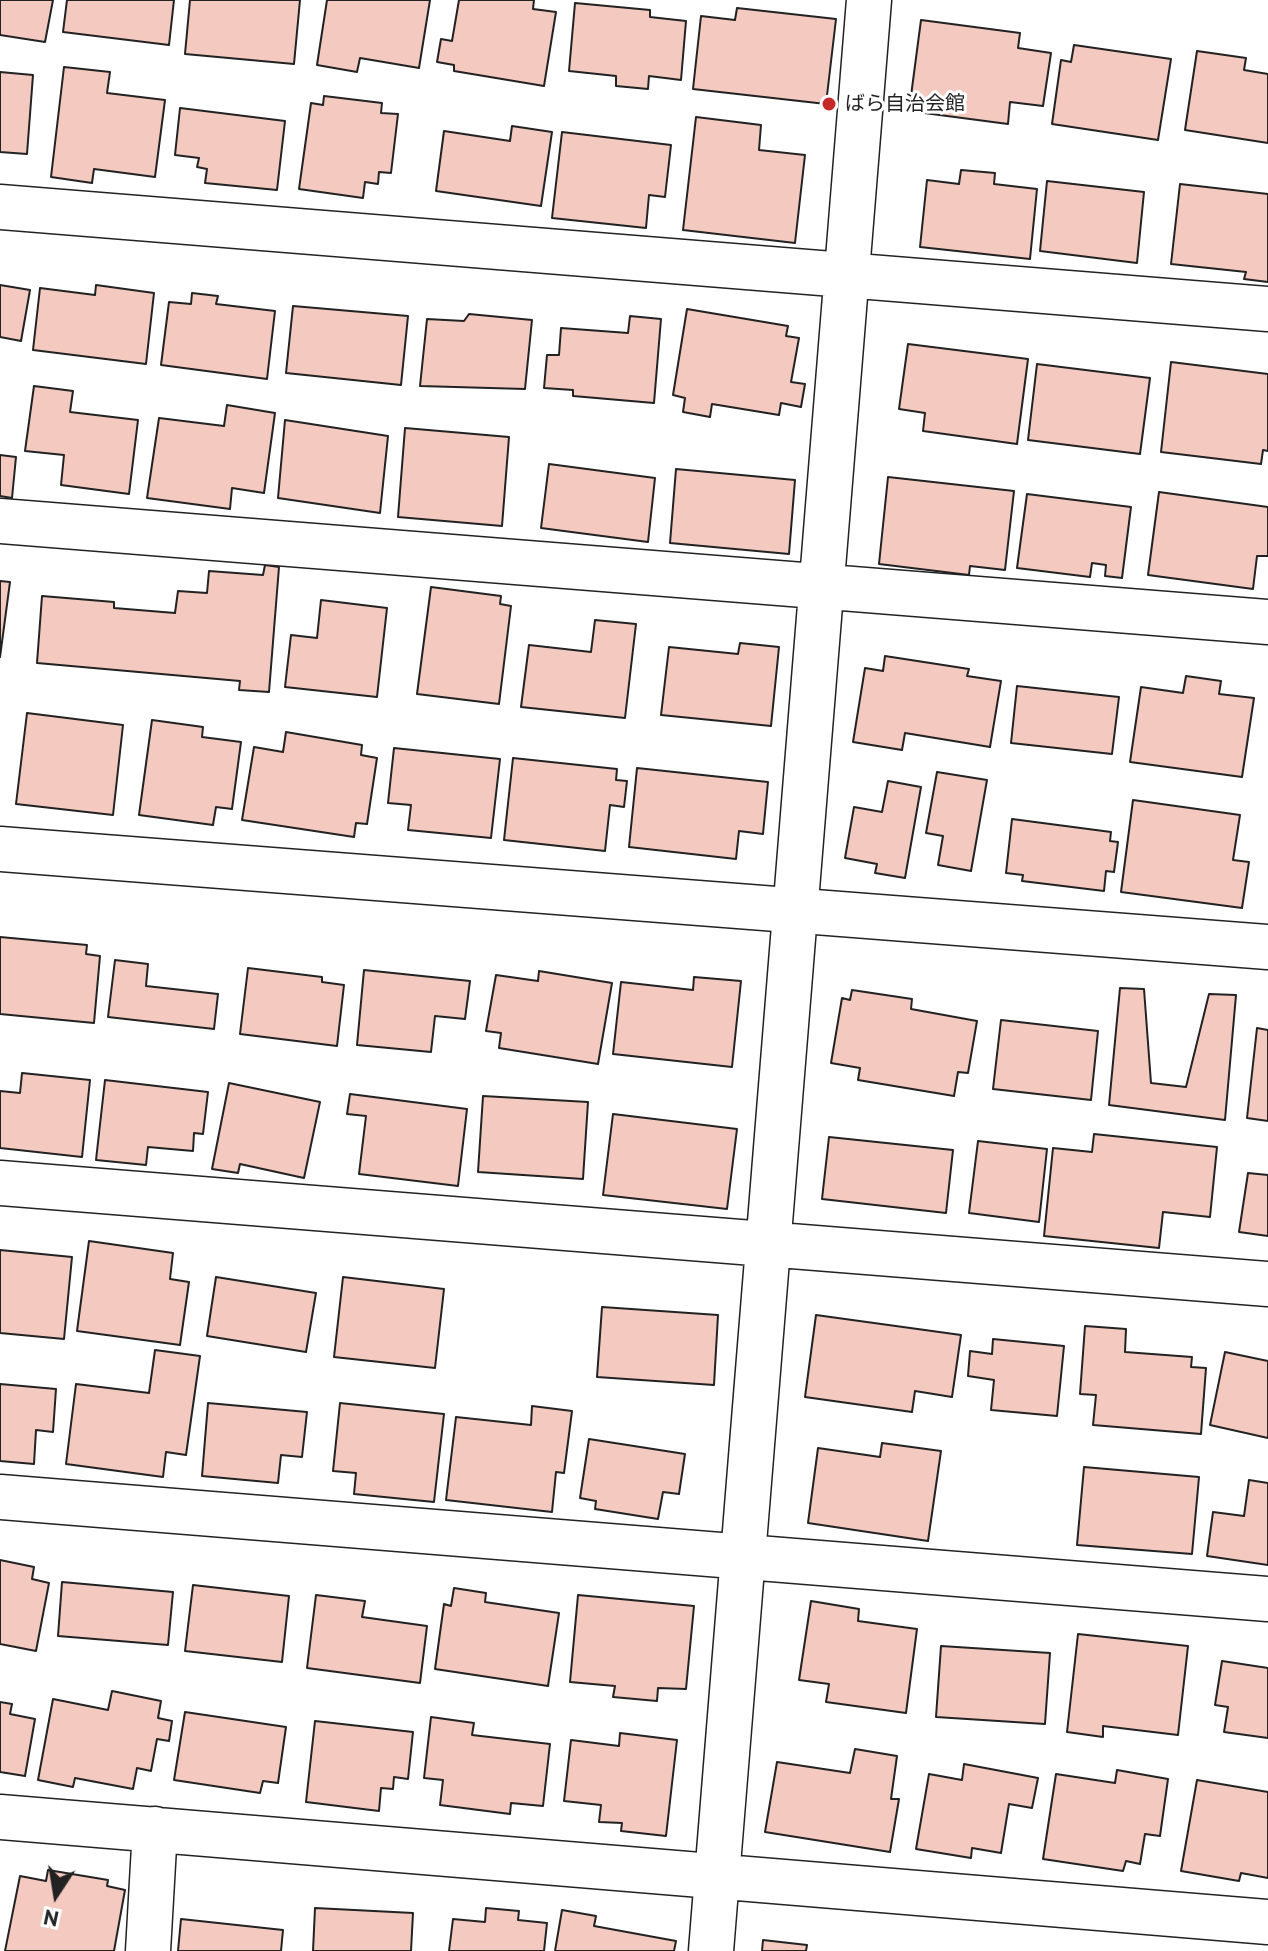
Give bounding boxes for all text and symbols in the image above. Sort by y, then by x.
place label: ばら自治会館 [845,92,965,116]
marker: ばら自治会館 [820,95,838,113]
north arrow [16,1855,96,1935]
text: N [41,1903,61,1934]

